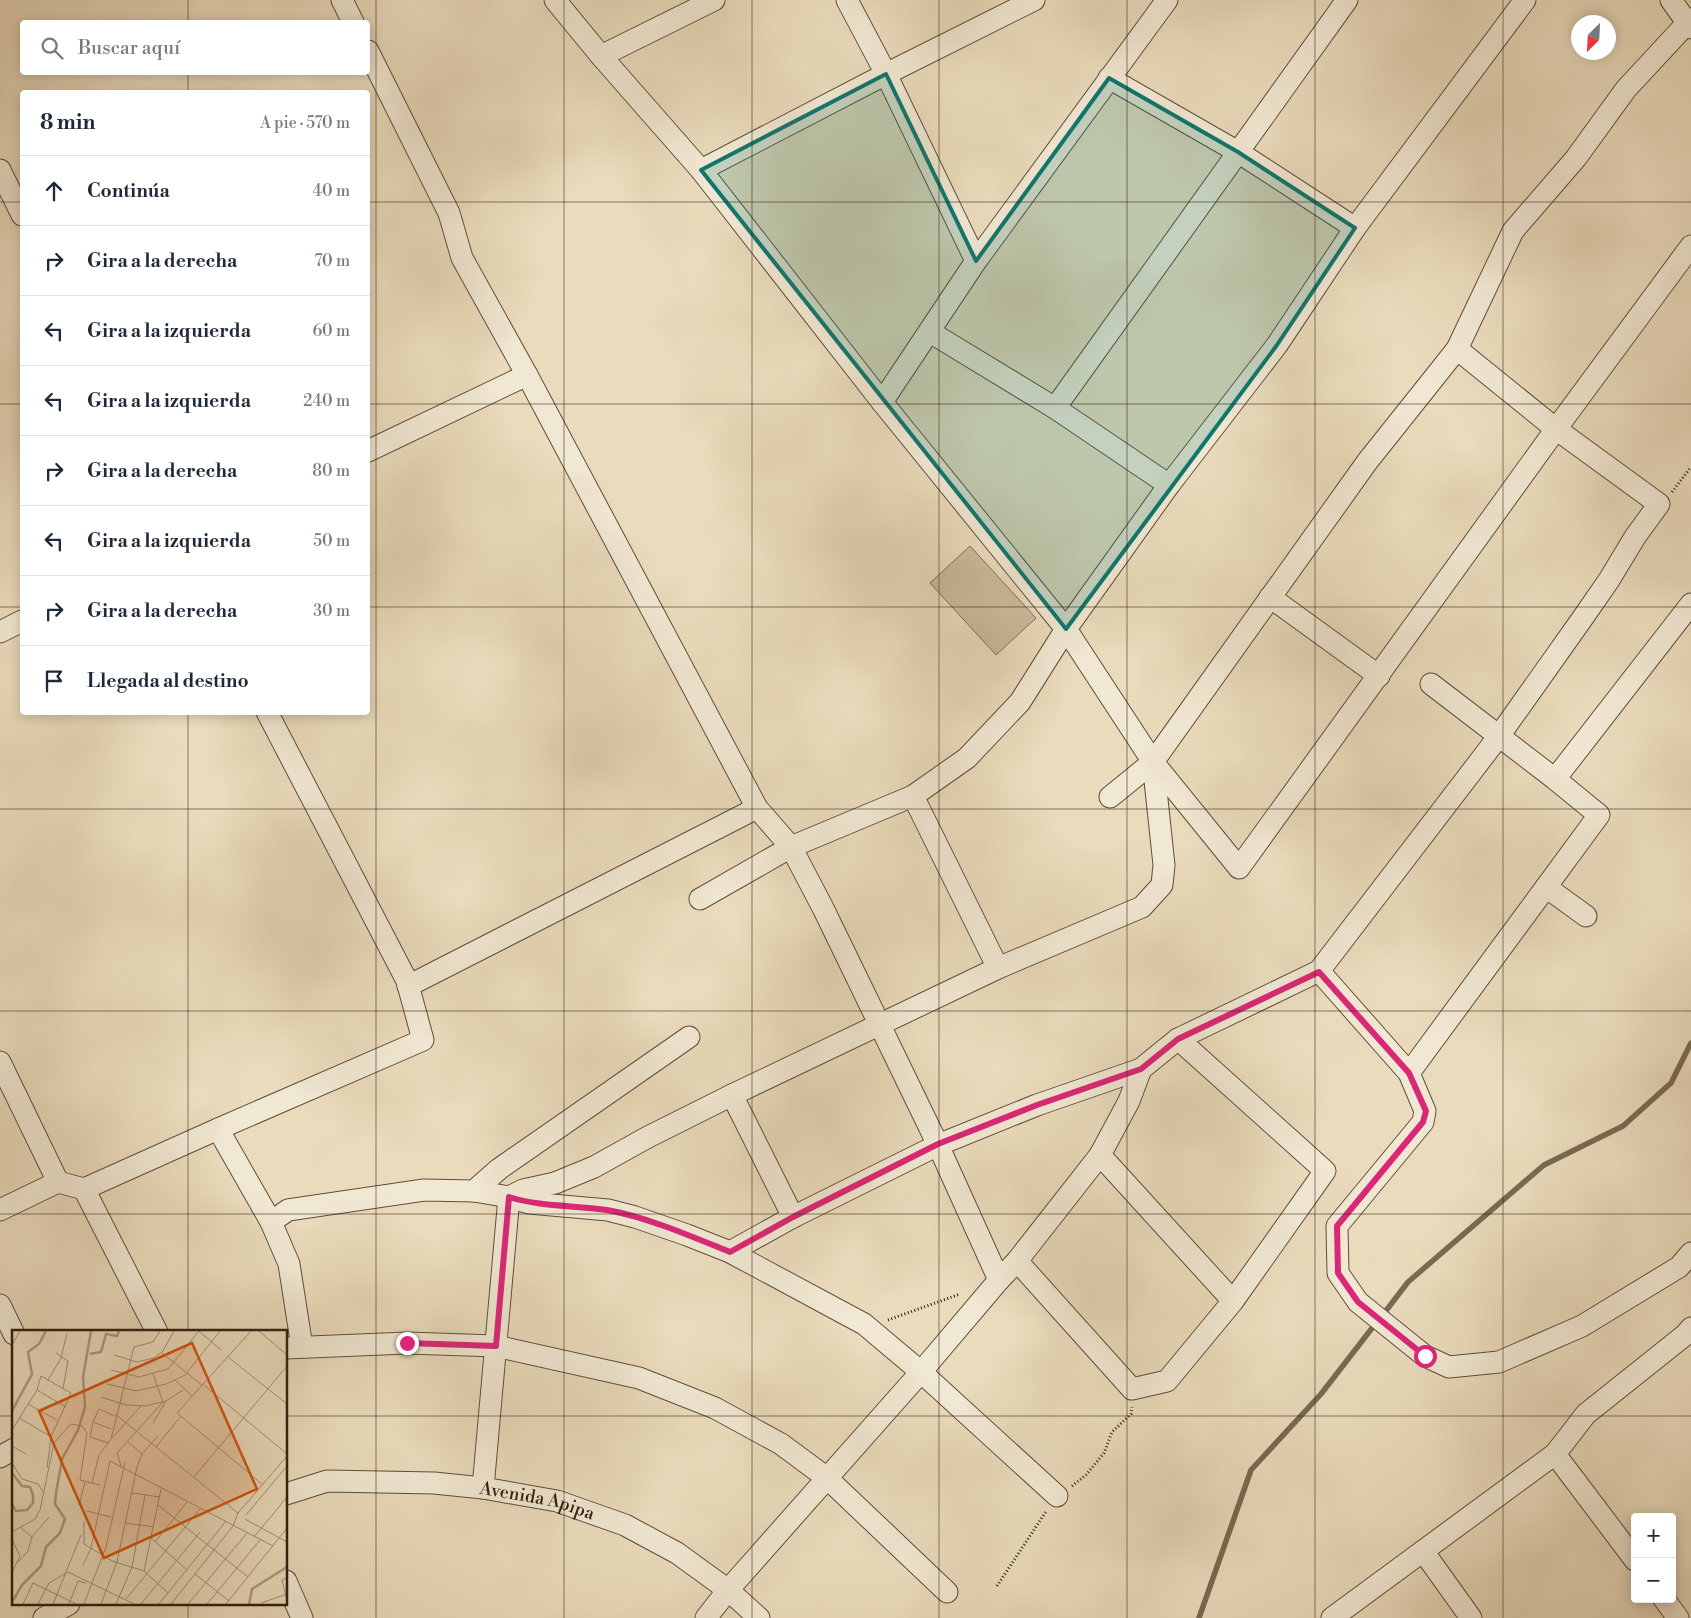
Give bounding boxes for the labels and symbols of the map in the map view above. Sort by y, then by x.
north arrow [1571,15,1616,60]
inset map [12,1330,288,1606]
route end [396,1332,419,1355]
route start [1414,1345,1437,1368]
street label: Avenida Apipa [477,1476,599,1525]

